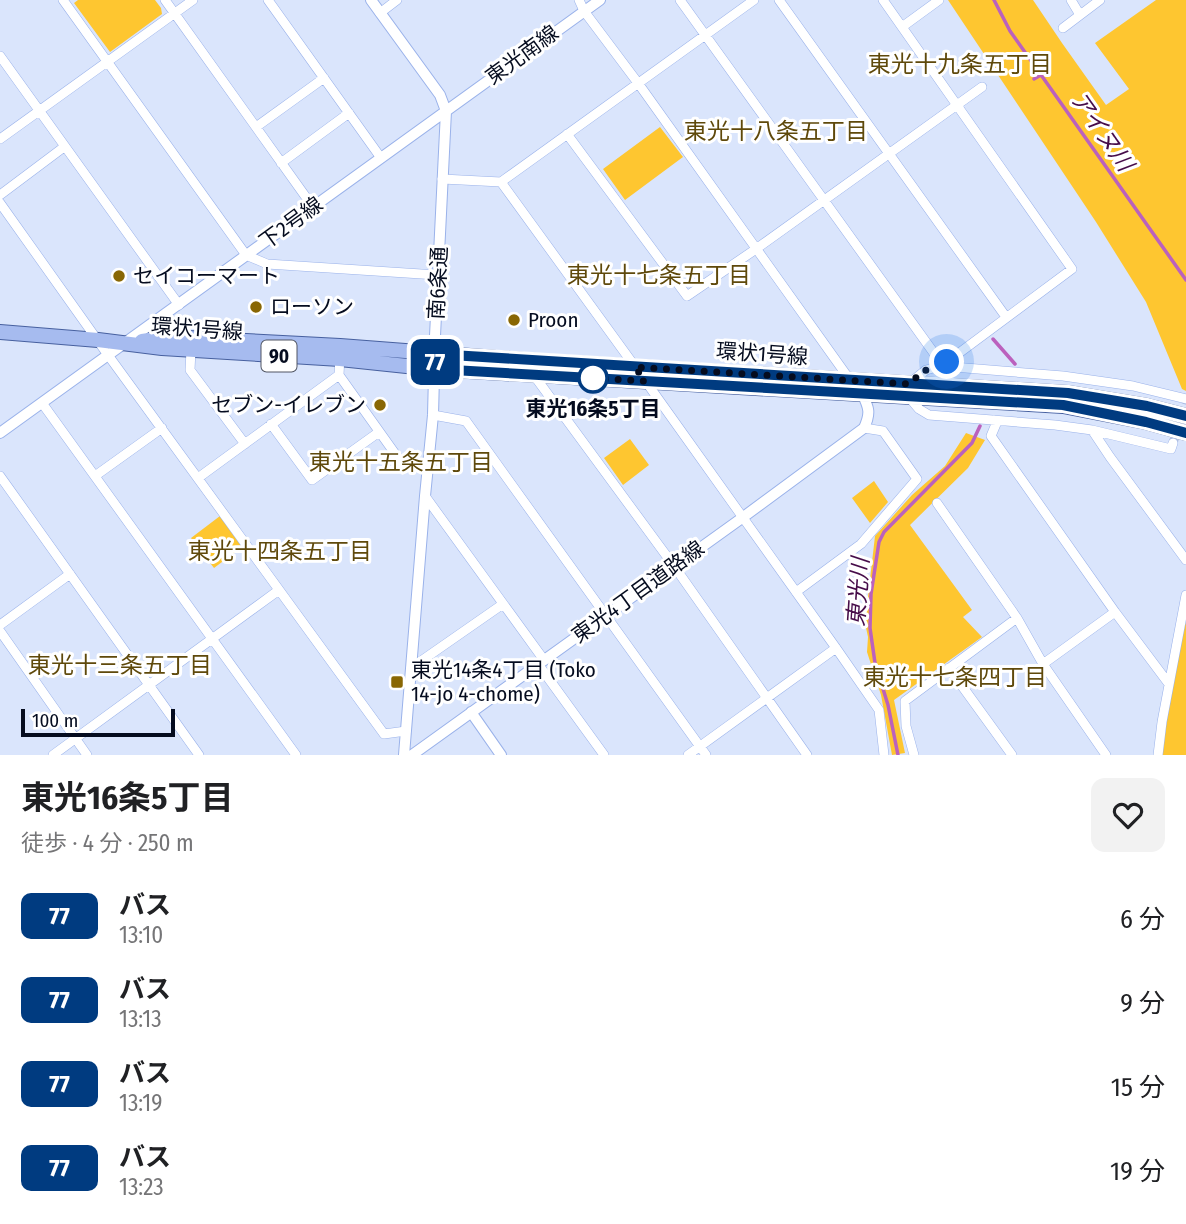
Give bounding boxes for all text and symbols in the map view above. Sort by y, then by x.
street label: 東光南線 [480,20,564,90]
district label: 東光十九条五丁目 [868,50,1052,78]
water label: アイヌ川 [1064,86,1141,179]
district label: 東光十八条五丁目 [684,117,868,145]
street label: 下2号線 [254,191,328,255]
street label: 南6条通 [423,246,453,320]
district label: 東光十七条五丁目 [567,261,751,289]
place label: セイコーマート [133,263,280,289]
marker: セイコーマート [111,268,127,284]
place label: ローソン [270,294,354,320]
marker: ローソン [248,299,264,315]
place label: Proon [528,307,578,333]
marker: Proon [506,312,522,328]
street label: 環状1号線 [150,313,244,345]
street label: 環状1号線 [715,338,809,370]
line badge: 77 [404,339,466,385]
road number: 90 [262,340,296,372]
your location [929,344,964,379]
text: 77 [425,348,445,376]
marker: 東光16条5丁目 [578,363,608,393]
place label: セブン-イレブン [211,392,366,418]
place label: 東光16条5丁目 [525,396,661,422]
marker: セブン-イレブン [372,397,388,413]
district label: 東光十五条五丁目 [309,448,493,476]
street label: 東光4丁目道路線 [567,535,709,649]
district label: 東光十四条五丁目 [188,537,372,565]
water label: 東光川 [842,554,875,627]
district label: 東光十三条五丁目 [28,651,212,679]
place label: 東光14条4丁目 (Toko 14-jo 4-chome) [411,657,596,707]
district label: 東光十七条四丁目 [863,663,1047,691]
marker: 東光14条4丁目 (Toko 14-jo 4-chome) [389,674,405,690]
scale bar [21,706,175,738]
text: 100 m [32,709,78,732]
text: 東光16条5丁目 [21,778,233,818]
button: heart [1091,778,1165,852]
text: 徒歩 · 4 分 · 250 m [21,829,194,857]
text: バス [119,890,171,921]
text: 77 [49,902,70,930]
text: 6 分 [1120,904,1165,935]
text: 13:10 [119,921,163,949]
text: バス [119,974,171,1005]
text: 77 [49,986,70,1014]
text: 9 分 [1120,988,1165,1019]
text: 13:13 [119,1005,162,1033]
text: バス [119,1058,171,1089]
text: 77 [49,1070,70,1098]
text: 15 分 [1111,1072,1165,1103]
text: 13:19 [119,1089,162,1117]
text: バス [119,1142,171,1173]
text: 77 [49,1154,70,1182]
text: 19 分 [1110,1156,1165,1187]
text: 13:23 [119,1173,164,1201]

